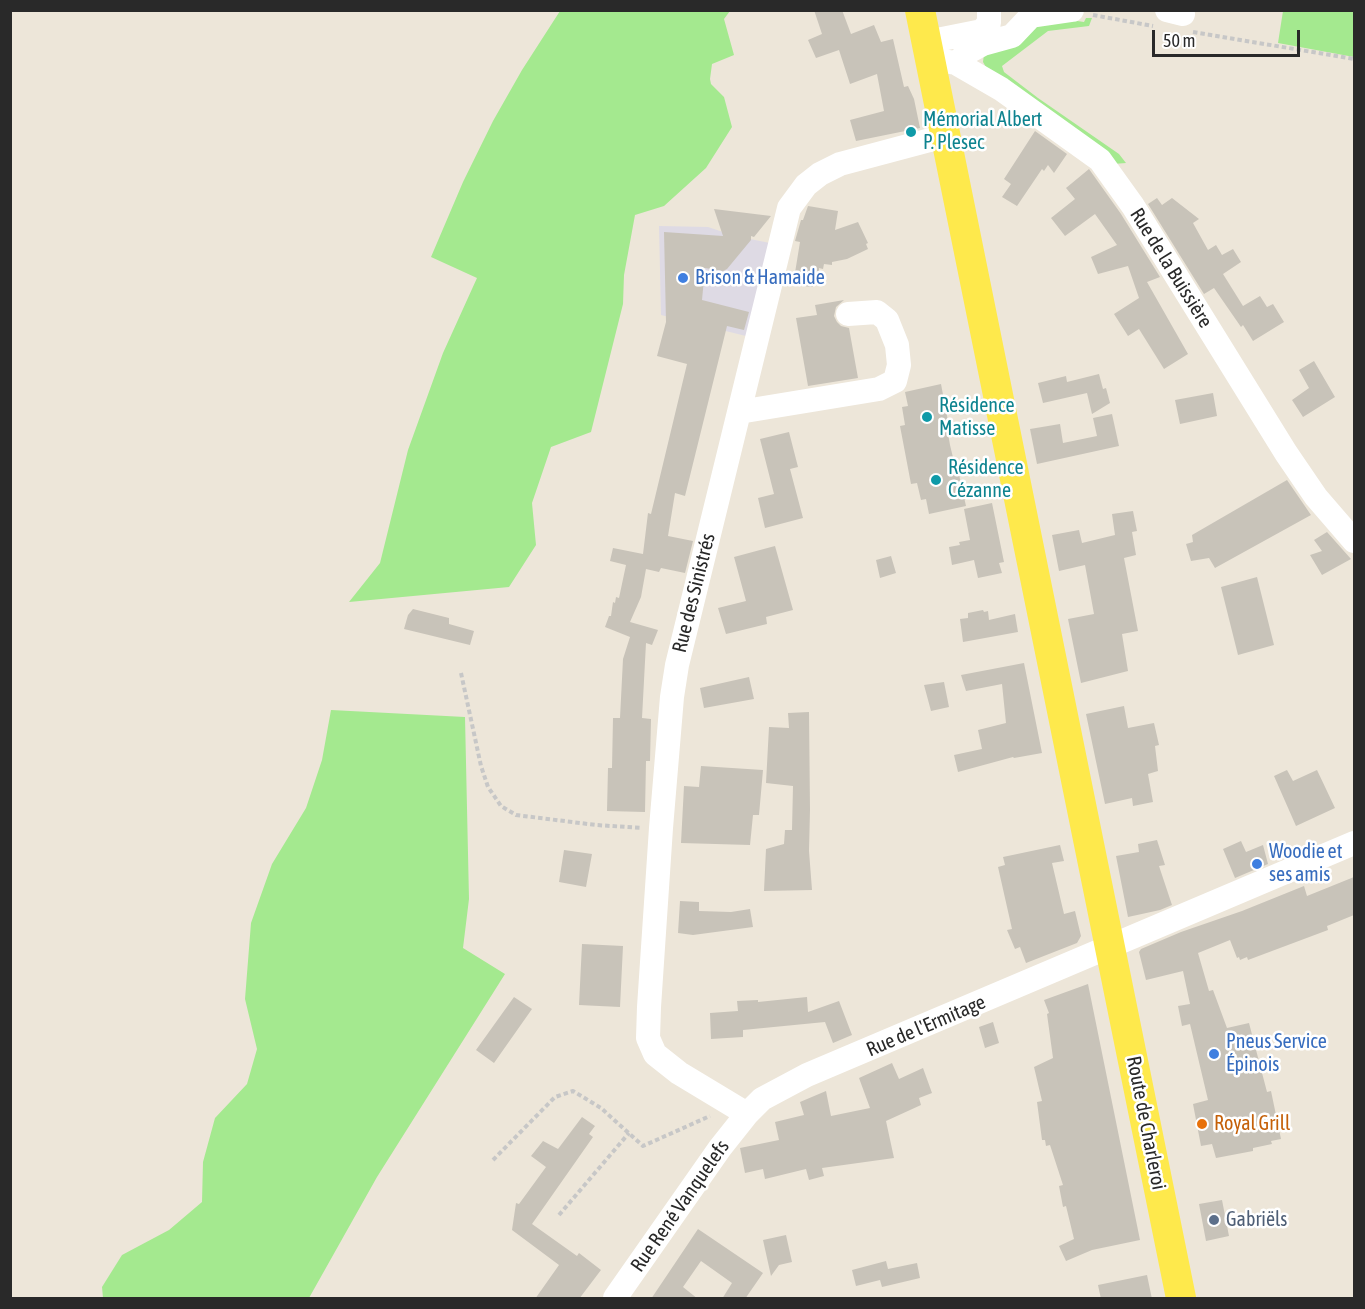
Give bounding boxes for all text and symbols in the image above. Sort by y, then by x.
scale bar [1155,18,1304,56]
text: 50 m [1163,30,1195,51]
place label: Mémorial Albert P. Plesec [923,108,1042,155]
marker: Mémorial Albert P. Plesec [904,125,918,139]
street label: Rue de la Buissière [1125,204,1217,332]
place label: Brison & Hamaide [695,266,825,290]
marker: Brison & Hamaide [676,271,690,285]
place label: Résidence Matisse [939,394,1014,441]
marker: Résidence Matisse [920,410,934,424]
place label: Résidence Cézanne [948,456,1023,503]
marker: Résidence Cézanne [929,473,943,487]
street label: Rue des Sinistrés [668,531,720,655]
place label: Woodie et ses amis [1269,840,1342,887]
marker: Woodie et ses amis [1250,857,1264,871]
street label: Rue de l'Ermitage [863,990,989,1062]
place label: Pneus Service Épinois [1226,1030,1327,1077]
marker: Pneus Service Épinois [1207,1047,1221,1061]
street label: Route de Charleroi [1121,1054,1171,1192]
place label: Royal Grill [1214,1112,1290,1136]
marker: Royal Grill [1195,1117,1209,1131]
street label: Rue René Vanquelefs [626,1136,734,1276]
place label: Gabriëls [1226,1208,1287,1232]
marker: Gabriëls [1207,1213,1221,1227]

